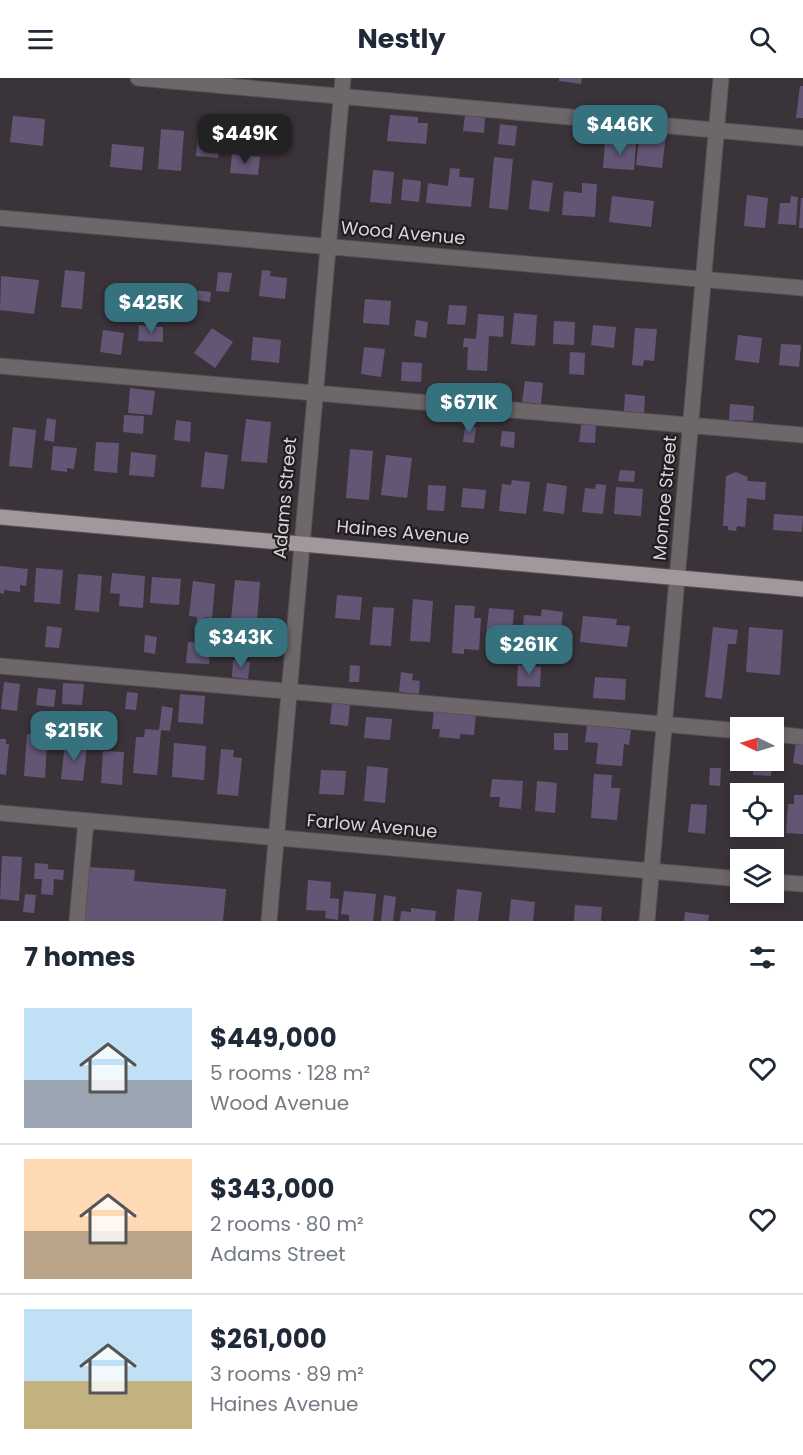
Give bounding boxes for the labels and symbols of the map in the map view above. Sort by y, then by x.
pin: $446K [578,105,662,156]
pin: $449K [203,114,287,165]
street label: Wood Avenue [340,215,466,250]
pin: $425K [109,283,193,334]
pin: $671K [427,383,511,434]
street label: Monroe Street [647,434,682,562]
street label: Adams Street [267,436,302,560]
street label: Haines Avenue [335,513,471,550]
pin: $343K [199,618,283,669]
pin: $261K [487,625,571,676]
pin: $215K [32,711,116,762]
north arrow [730,717,784,771]
street label: Farlow Avenue [306,807,438,844]

